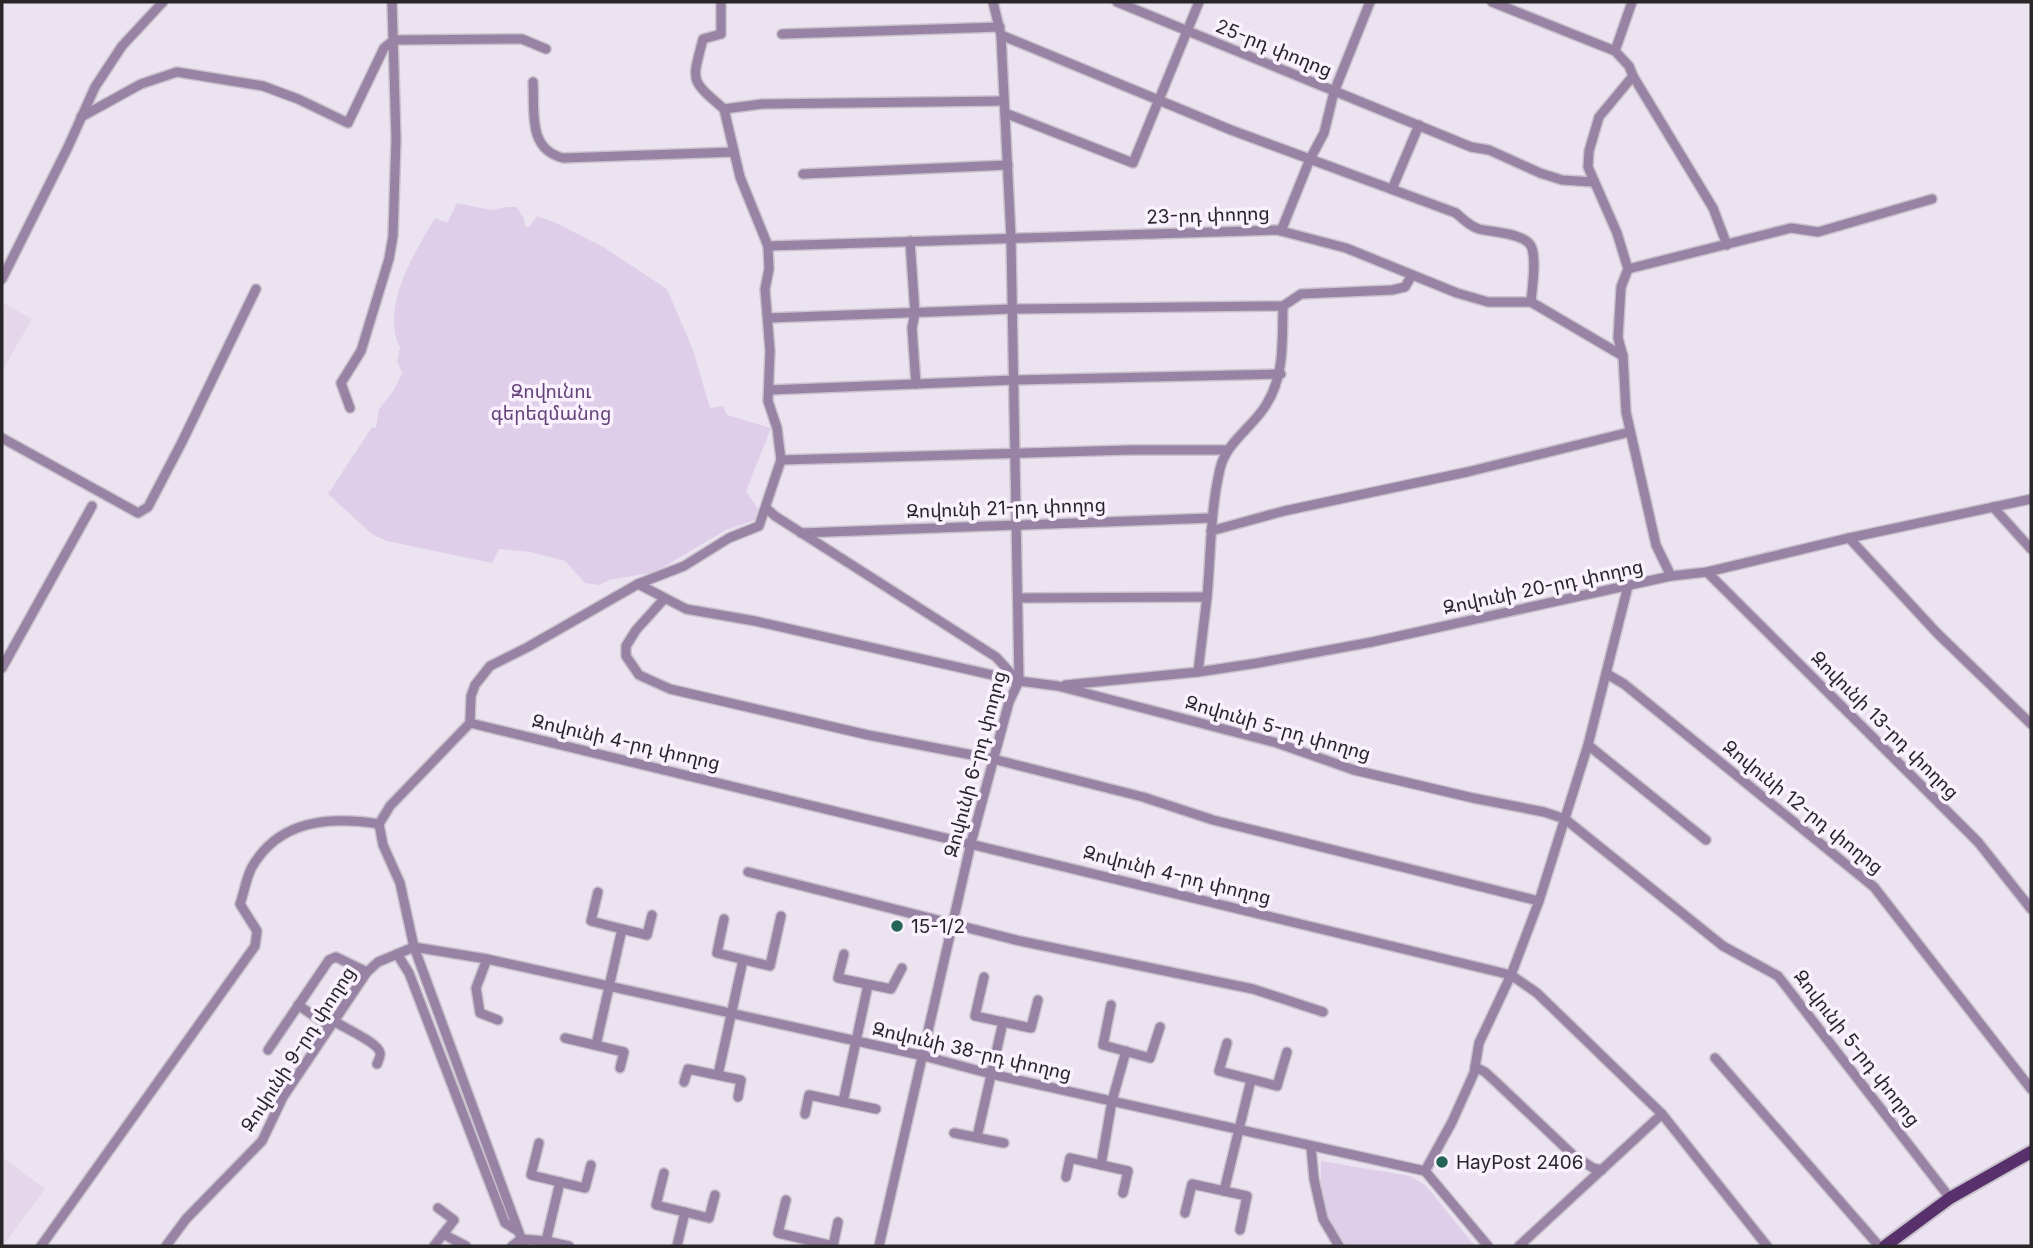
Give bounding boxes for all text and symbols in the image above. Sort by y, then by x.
street label: 25-րդ փողոց [1212,14,1336,82]
street label: 23-րդ փողոց [1146,201,1270,229]
park label: Զովունու գերեզմանոց [491,380,611,425]
street label: Զովունի 21-րդ փողոց [906,493,1106,523]
street label: Զովունի 20-րդ փողոց [1441,555,1645,619]
street label: Զովունի 13-րդ փողոց [1806,646,1964,804]
street label: Զովունի 6-րդ փողոց [939,668,1011,860]
street label: Զովունի 5-րդ փողոց [1183,690,1373,766]
street label: Զովունի 4-րդ փողոց [530,709,722,775]
street label: Զովունի 12-րդ փողոց [1718,735,1888,879]
street label: Զովունի 4-րդ փողոց [1081,841,1273,909]
place label: 15-1/2 [911,915,965,938]
marker: 15-1/2 [889,918,905,934]
street label: Զովունի 9-րդ փողոց [236,962,360,1136]
street label: Զովունի 5-րդ փողոց [1789,965,1925,1131]
street label: Զովունի 38-րդ փողոց [870,1017,1074,1085]
place label: HayPost 2406 [1456,1151,1584,1174]
marker: HayPost 2406 [1434,1154,1450,1170]

